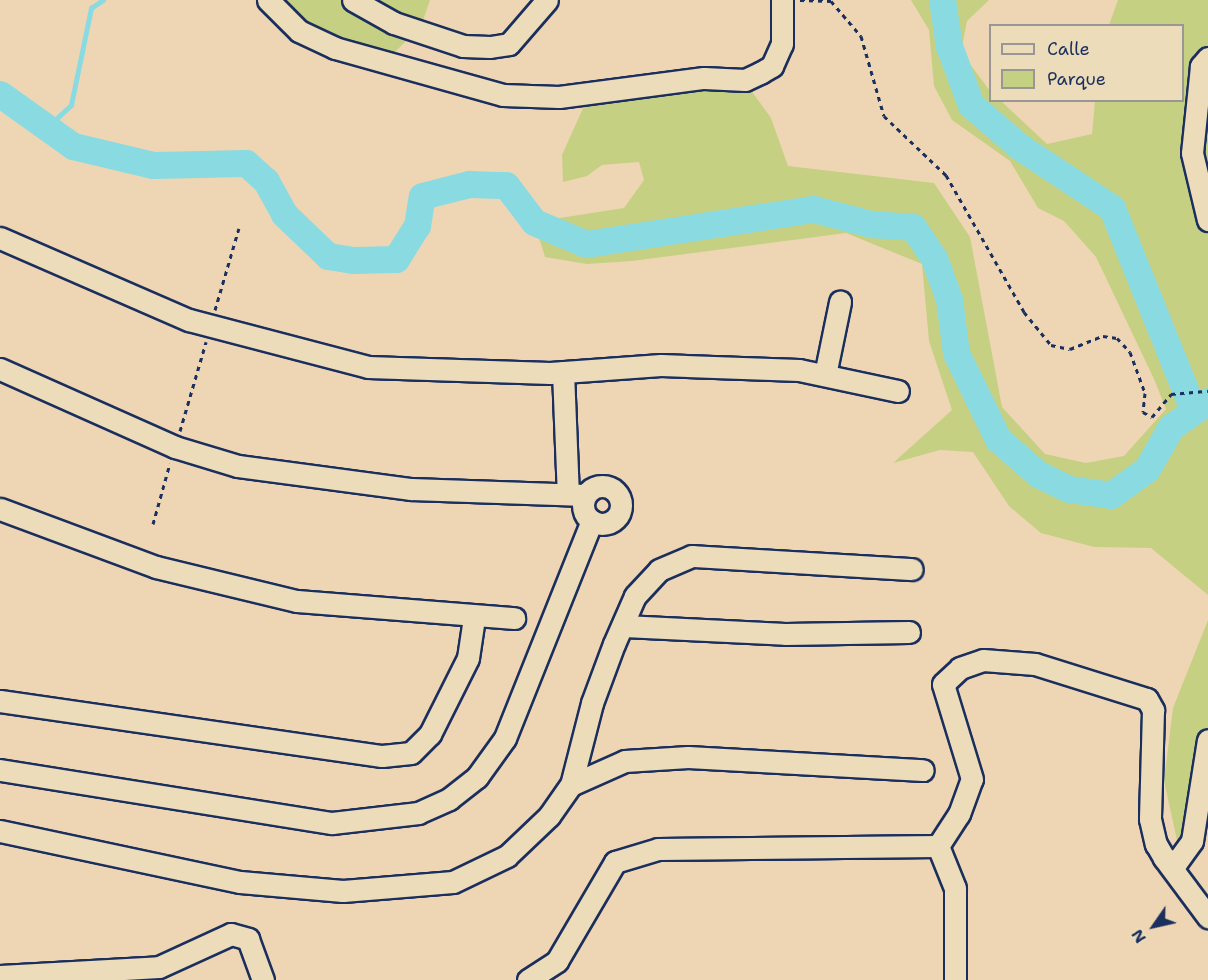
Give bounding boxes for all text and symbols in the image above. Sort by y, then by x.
legend [989,24,1184,102]
text: Calle [1047,37,1090,61]
text: Parque [1047,67,1106,91]
north arrow [1124,896,1184,956]
text: N [1126,925,1151,947]

